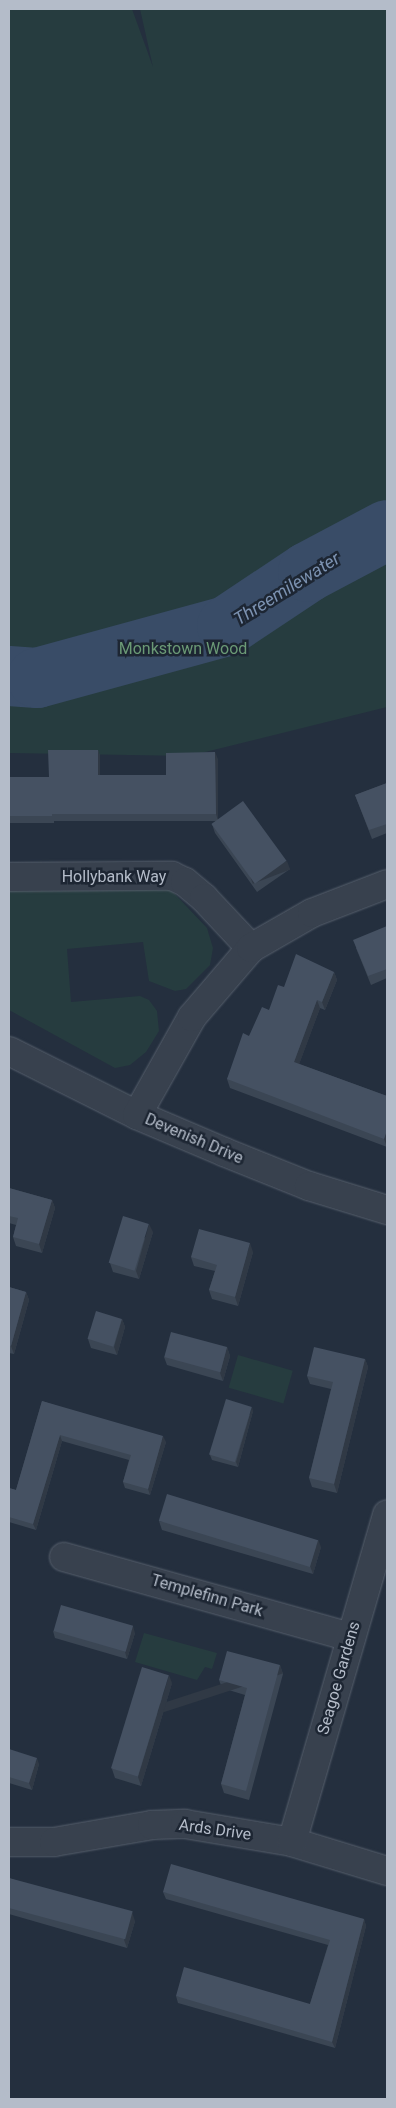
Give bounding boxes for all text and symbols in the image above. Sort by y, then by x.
water label: Threemilewater [230,548,344,630]
park label: Monkstown Wood [119,639,247,659]
street label: Hollybank Way [62,867,166,887]
street label: Devenish Drive [142,1110,246,1168]
street label: Templefinn Park [149,1571,265,1621]
street label: Seagoe Gardens [314,1619,364,1737]
street label: Ards Drive [178,1815,252,1845]

